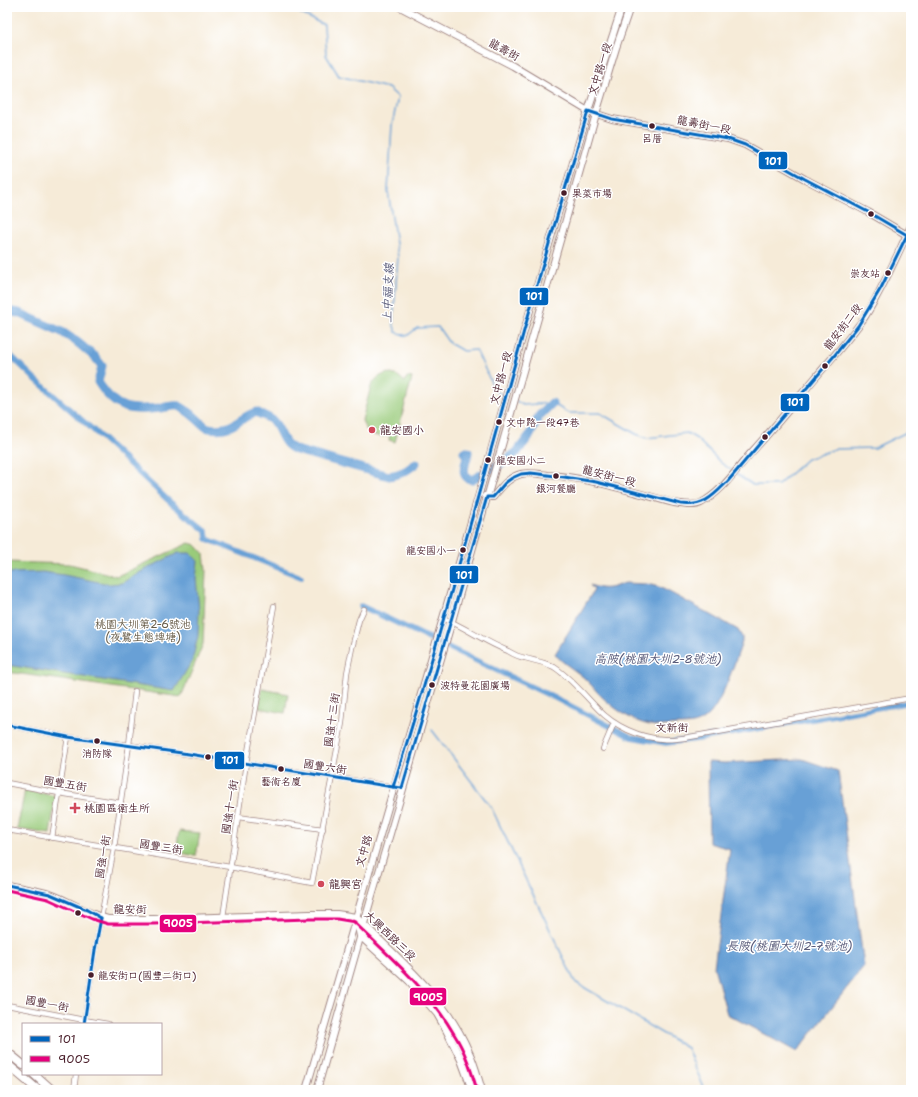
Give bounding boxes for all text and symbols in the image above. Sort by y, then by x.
street label: 龍壽街 [486,36,523,65]
street label: 文中路一段 [585,41,615,97]
street label: 龍壽街一段 [676,112,732,138]
marker: 呂厝 [647,121,657,131]
place label: 呂厝 [642,132,662,145]
line badge: 101 [758,151,788,170]
text: 101 [764,154,782,169]
place label: 果菜市場 [572,187,612,200]
marker: 果菜市場 [559,188,569,198]
unlabelled marker [866,209,876,219]
water label: 上中福支線 [379,262,397,323]
place label: 崇友站 [850,267,880,280]
marker: 崇友站 [883,268,893,278]
line badge: 101 [519,287,549,306]
text: 101 [525,289,543,304]
street label: 龍安街二段 [820,301,866,353]
street label: 文中路一段 [487,349,515,407]
unlabelled marker [820,361,830,371]
line badge: 101 [780,393,810,412]
text: 101 [786,395,804,410]
place label: 文中路一段47巷 [506,416,580,429]
marker: 文中路一段47巷 [494,417,504,427]
place label: 龍安國小 [380,423,424,438]
marker: 龍安國小 [367,425,377,435]
unlabelled marker [760,432,770,442]
place label: 龍安國小二 [496,454,546,467]
marker: 龍安國小二 [483,455,493,465]
street label: 龍安街一段 [581,462,637,490]
marker: 銀河餐廳 [551,471,561,481]
place label: 銀河餐廳 [536,482,576,495]
place label: 龍安國小一 [406,544,456,557]
marker: 龍安國小一 [458,545,468,555]
line badge: 101 [449,565,479,584]
text: 101 [455,568,473,583]
park label: 桃園大圳第2-6號池 (夜鷺生態埤塘) [95,617,191,645]
water label: 高陂(桃園大圳2-8號池) [595,651,722,667]
place label: 波特曼花園廣場 [440,679,510,692]
marker: 波特曼花園廣場 [427,680,437,690]
street label: 國強十三街 [321,691,343,748]
street label: 文新街 [655,720,690,736]
marker: 消防隊 [92,736,102,746]
place label: 消防隊 [82,747,112,760]
line badge: 101 [214,751,245,770]
unlabelled marker [203,752,213,762]
text: 101 [221,753,239,768]
street label: 國豐六街 [302,756,349,778]
marker: 藝術名廈 [276,764,286,774]
street label: 國豐五街 [42,773,89,795]
place label: 藝術名廈 [261,775,301,788]
street label: 國強十一街 [218,778,242,835]
place label: 桃園區衛生所 [84,801,150,816]
marker: 桃園區衛生所 [69,802,81,814]
street label: 國強一街 [92,833,114,880]
street label: 文中路 [352,833,376,869]
street label: 國豐三街 [138,836,185,858]
place label: 龍興宮 [329,877,362,892]
marker: 龍興宮 [316,879,326,889]
street label: 龍安街 [114,902,147,917]
unlabelled marker [73,908,83,918]
street label: 大興西路三段 [361,908,419,964]
line badge: 9005 [159,914,197,933]
text: 9005 [163,916,193,931]
water label: 長陂(桃園大圳2-7號池) [726,938,852,954]
place label: 龍安街口(國豐二街口) [98,969,196,982]
marker: 龍安街口(國豐二街口) [86,970,96,980]
line badge: 9005 [409,987,447,1006]
text: 9005 [413,990,443,1005]
street label: 國豐一街 [24,992,71,1016]
legend [22,1023,162,1075]
text: 101 [58,1031,76,1047]
text: 9005 [58,1051,90,1067]

